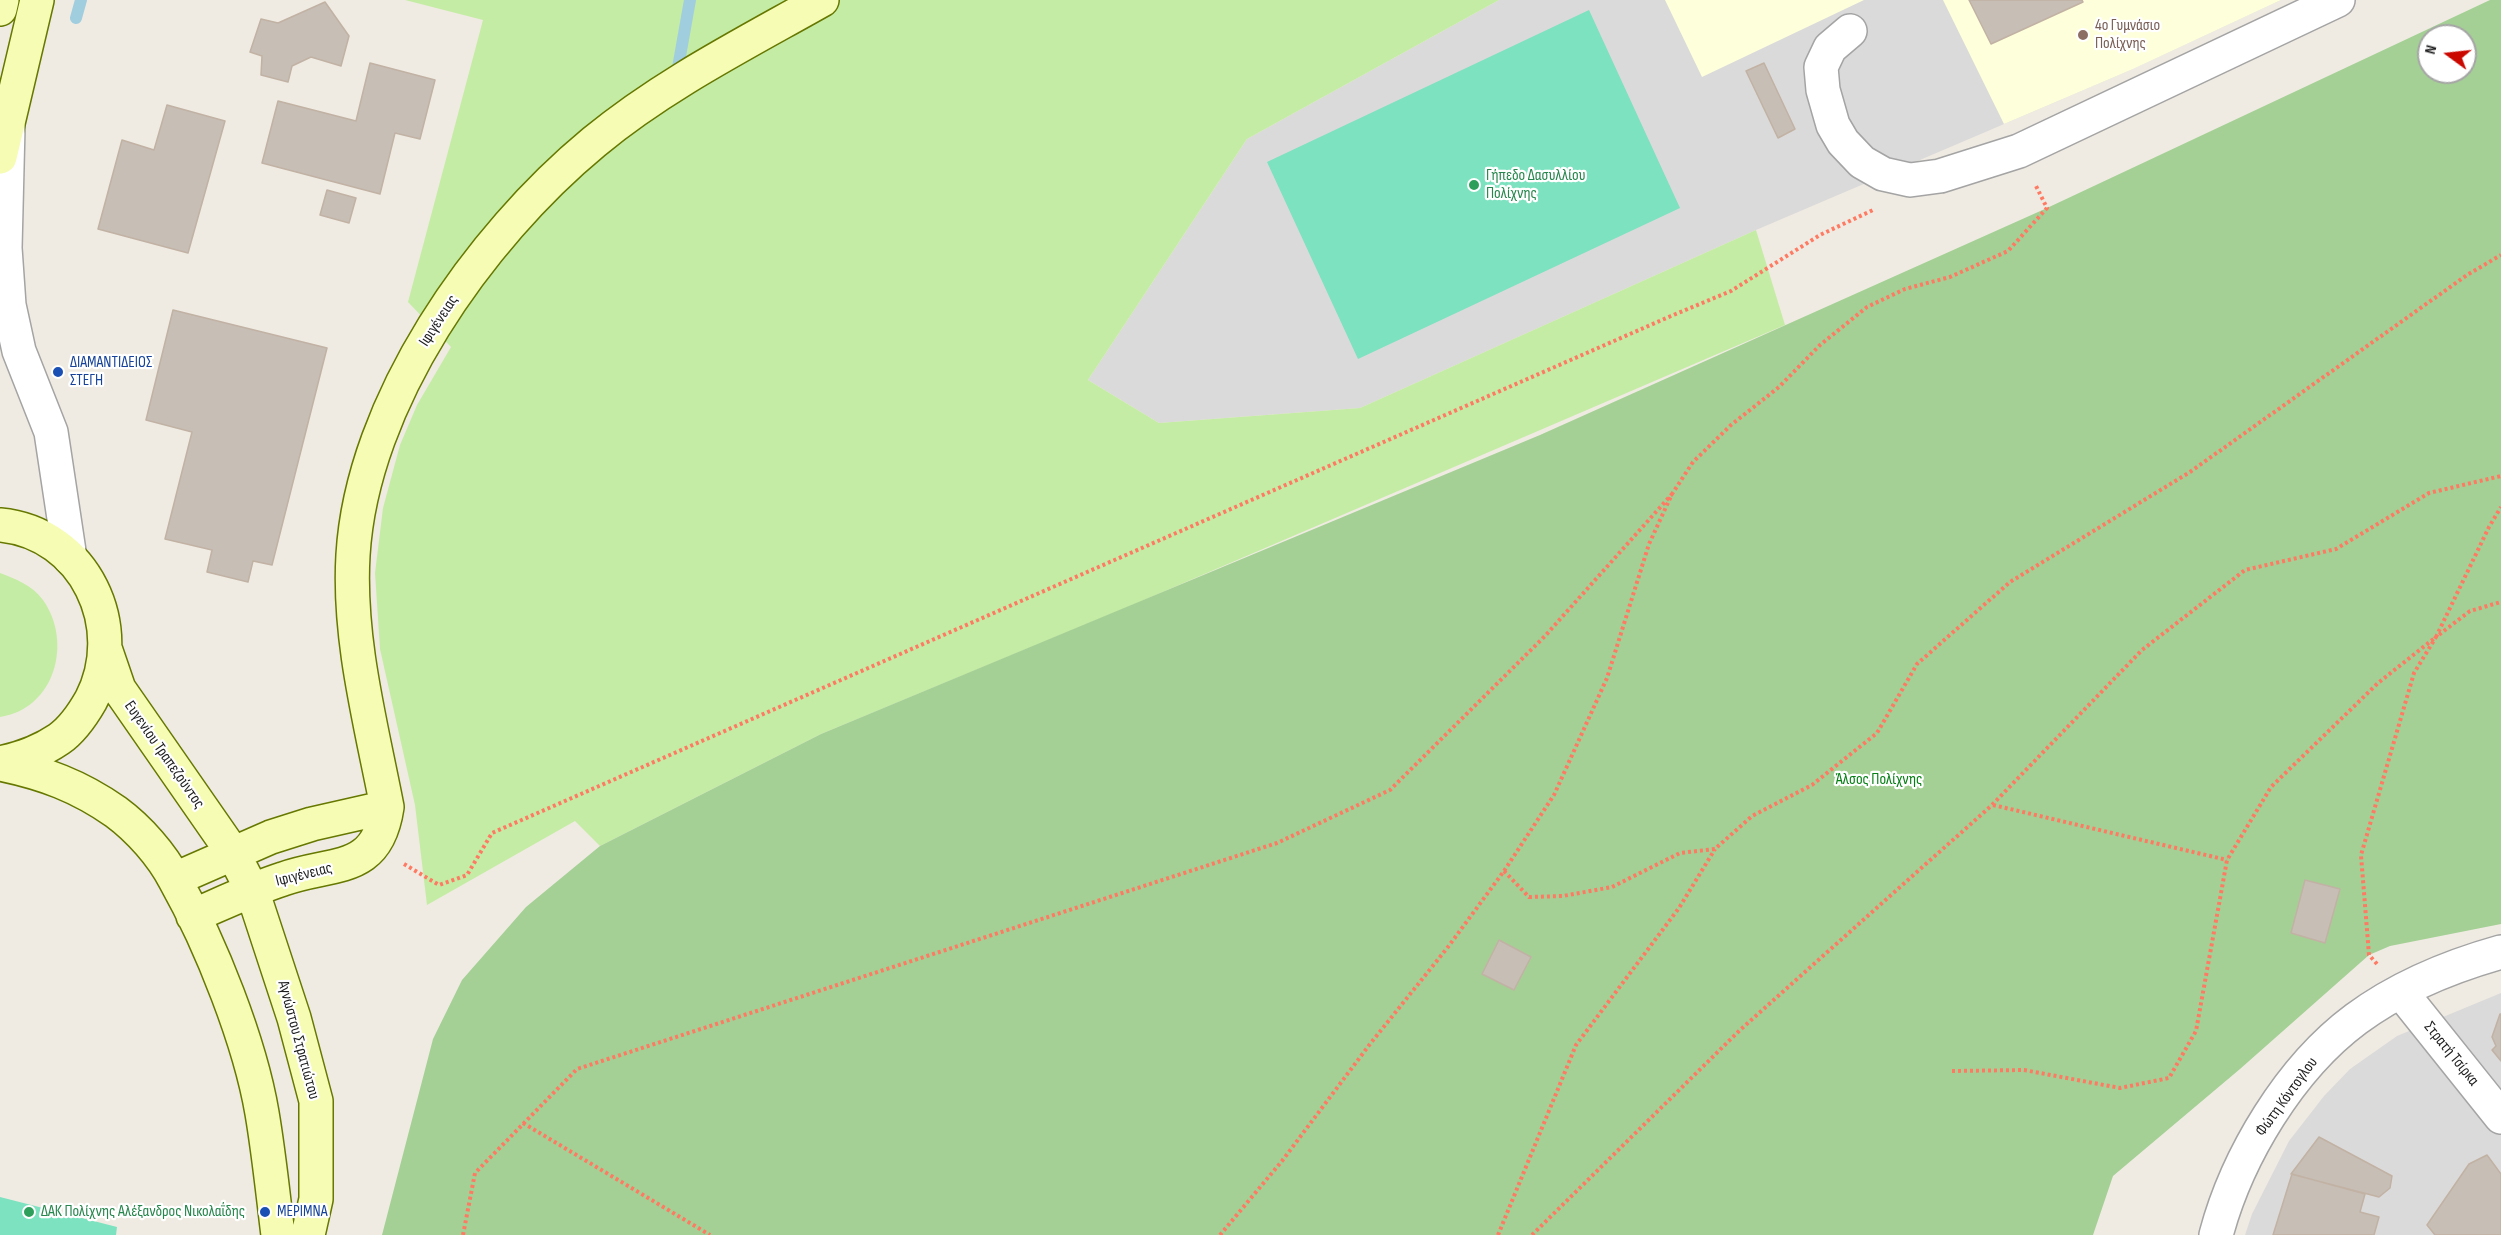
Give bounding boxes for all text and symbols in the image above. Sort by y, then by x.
place label: 4ο Γυμνάσιο Πολίχνης [2095,16,2160,54]
north arrow [2417,24,2477,84]
marker: 4ο Γυμνάσιο Πολίχνης [2076,28,2090,42]
text: N [2421,43,2441,56]
place label: Γήπεδο Δασυλλίου Πολίχνης [1486,166,1585,204]
marker: Γήπεδο Δασυλλίου Πολίχνης [1467,178,1481,192]
street label: Ιφιγένειας [415,292,463,350]
place label: ΔΙΑΜΑΝΤΙΔΕΙΟΣ ΣΤΕΓΗ [70,353,152,391]
marker: ΔΙΑΜΑΝΤΙΔΕΙΟΣ ΣΤΕΓΗ [51,365,65,379]
street label: Ευγενίου Τραπεζούντος [120,697,208,813]
park label: Άλσος Πολίχνης [1836,770,1922,790]
street label: Ιφιγένειας [274,859,334,891]
street label: Αγνώστου Στρατιώτου [273,979,323,1101]
street label: Στρατή Τσίρκα [2419,1018,2483,1090]
street label: Φώτη Κόντογλου [2252,1054,2322,1140]
place label: ΔΑΚ Πολίχνης Αλέξανδρος Νικολαΐδης [41,1202,245,1222]
place label: ΜΕΡΙΜΝΑ [277,1202,328,1222]
marker: ΔΑΚ Πολίχνης Αλέξανδρος Νικολαΐδης [22,1205,36,1219]
marker: ΜΕΡΙΜΝΑ [258,1205,272,1219]

